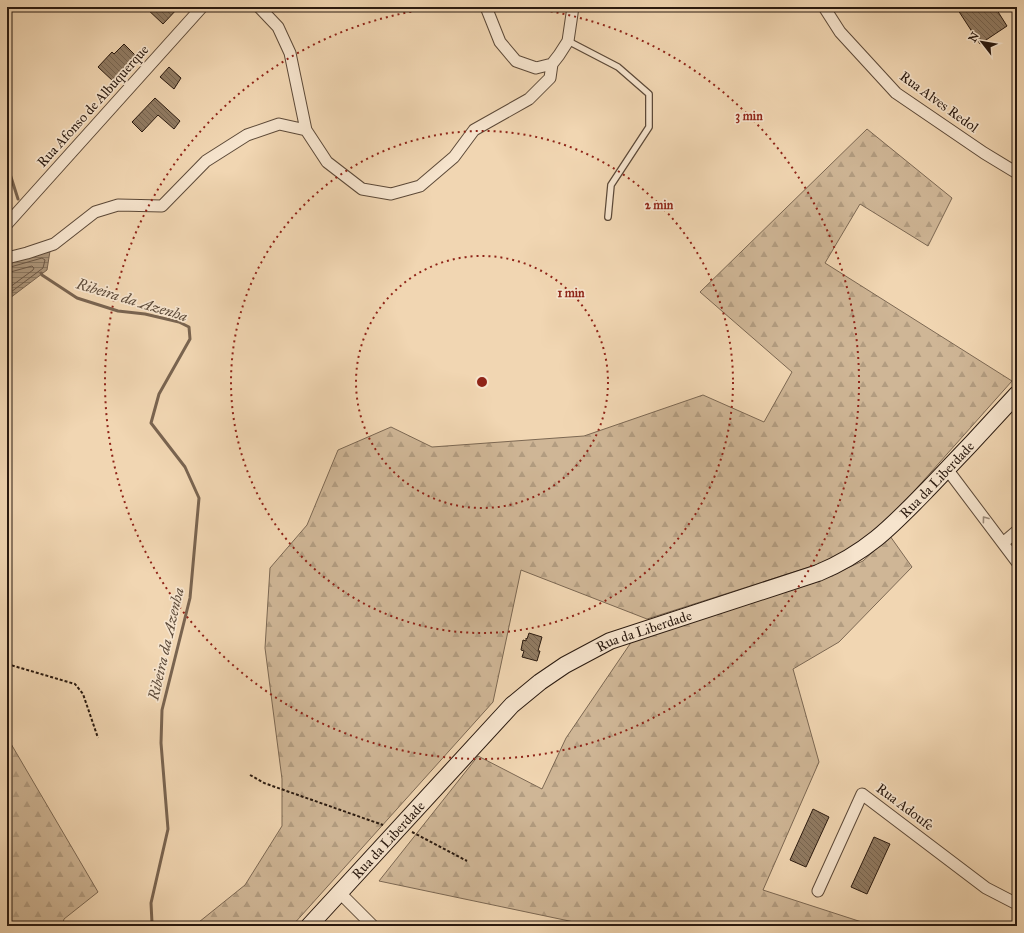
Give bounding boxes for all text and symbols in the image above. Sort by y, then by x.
north arrow [962,22,1002,62]
text: N [966,29,982,44]
street label: Rua Afonso de Albuquerque [34,41,153,171]
street label: Rua Alves Redol [896,68,982,136]
text: 3 min [735,109,763,124]
text: 2 min [645,198,674,212]
water label: Ribeira da Azenha [73,274,190,325]
text: 1 min [557,286,585,300]
centre of rings [475,375,489,389]
street label: Rua da Liberdade [896,437,978,521]
one-way arrow [983,517,990,524]
water label: Ribeira da Azenha [144,586,188,703]
street label: Rua da Liberdade [593,606,694,655]
street label: Rua Adoufe [873,780,937,834]
street label: Rua da Liberdade [348,797,428,882]

